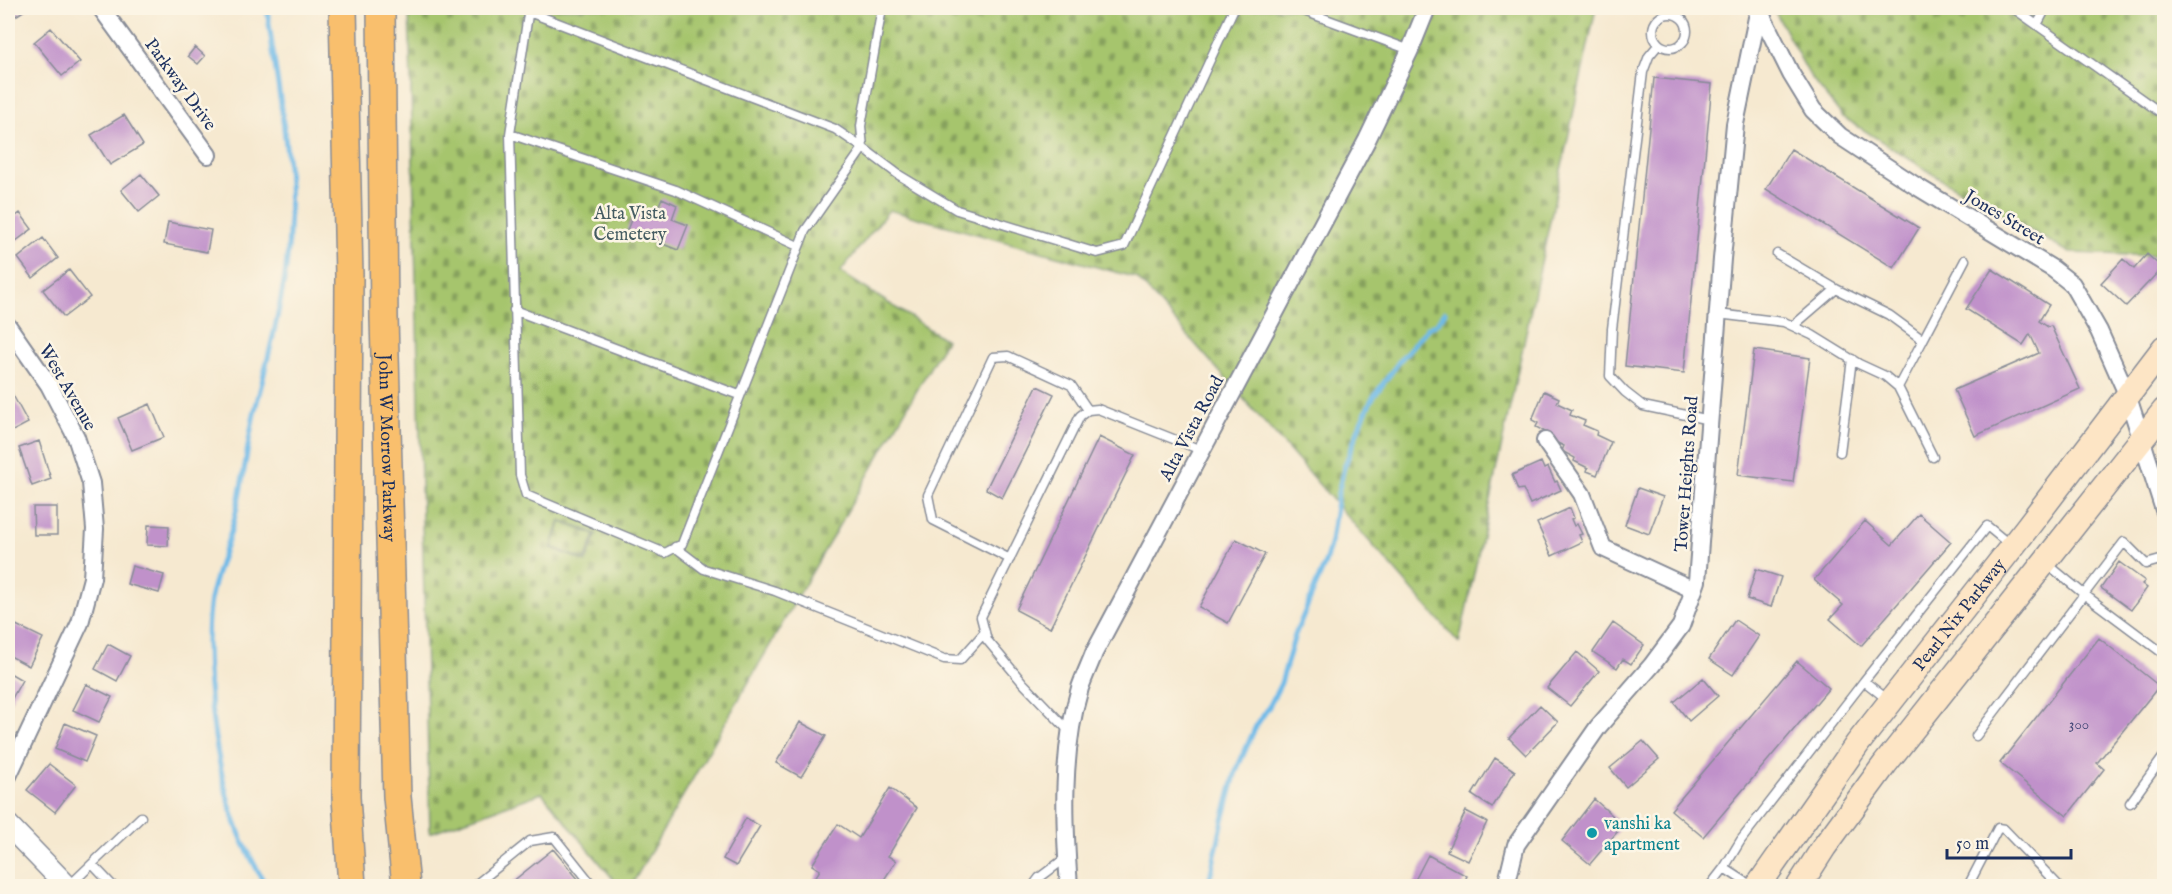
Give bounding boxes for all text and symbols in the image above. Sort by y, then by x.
street label: Parkway Drive [139,34,221,135]
street label: Jones Street [1958,184,2048,251]
park label: Alta Vista Cemetery [593,203,667,247]
street label: West Avenue [33,340,101,435]
street label: John W Morrow Parkway [372,352,400,542]
street label: Alta Vista Road [1154,372,1230,486]
street label: Tower Heights Road [1671,395,1704,553]
street label: Pearl Nix Parkway [1909,554,2012,676]
house number: 300 [2069,715,2089,734]
place label: vanshi ka apartment [1604,813,1680,857]
scale bar [1947,822,2072,860]
marker: vanshi ka apartment [1585,826,1599,840]
text: 50 m [1956,833,1989,856]

